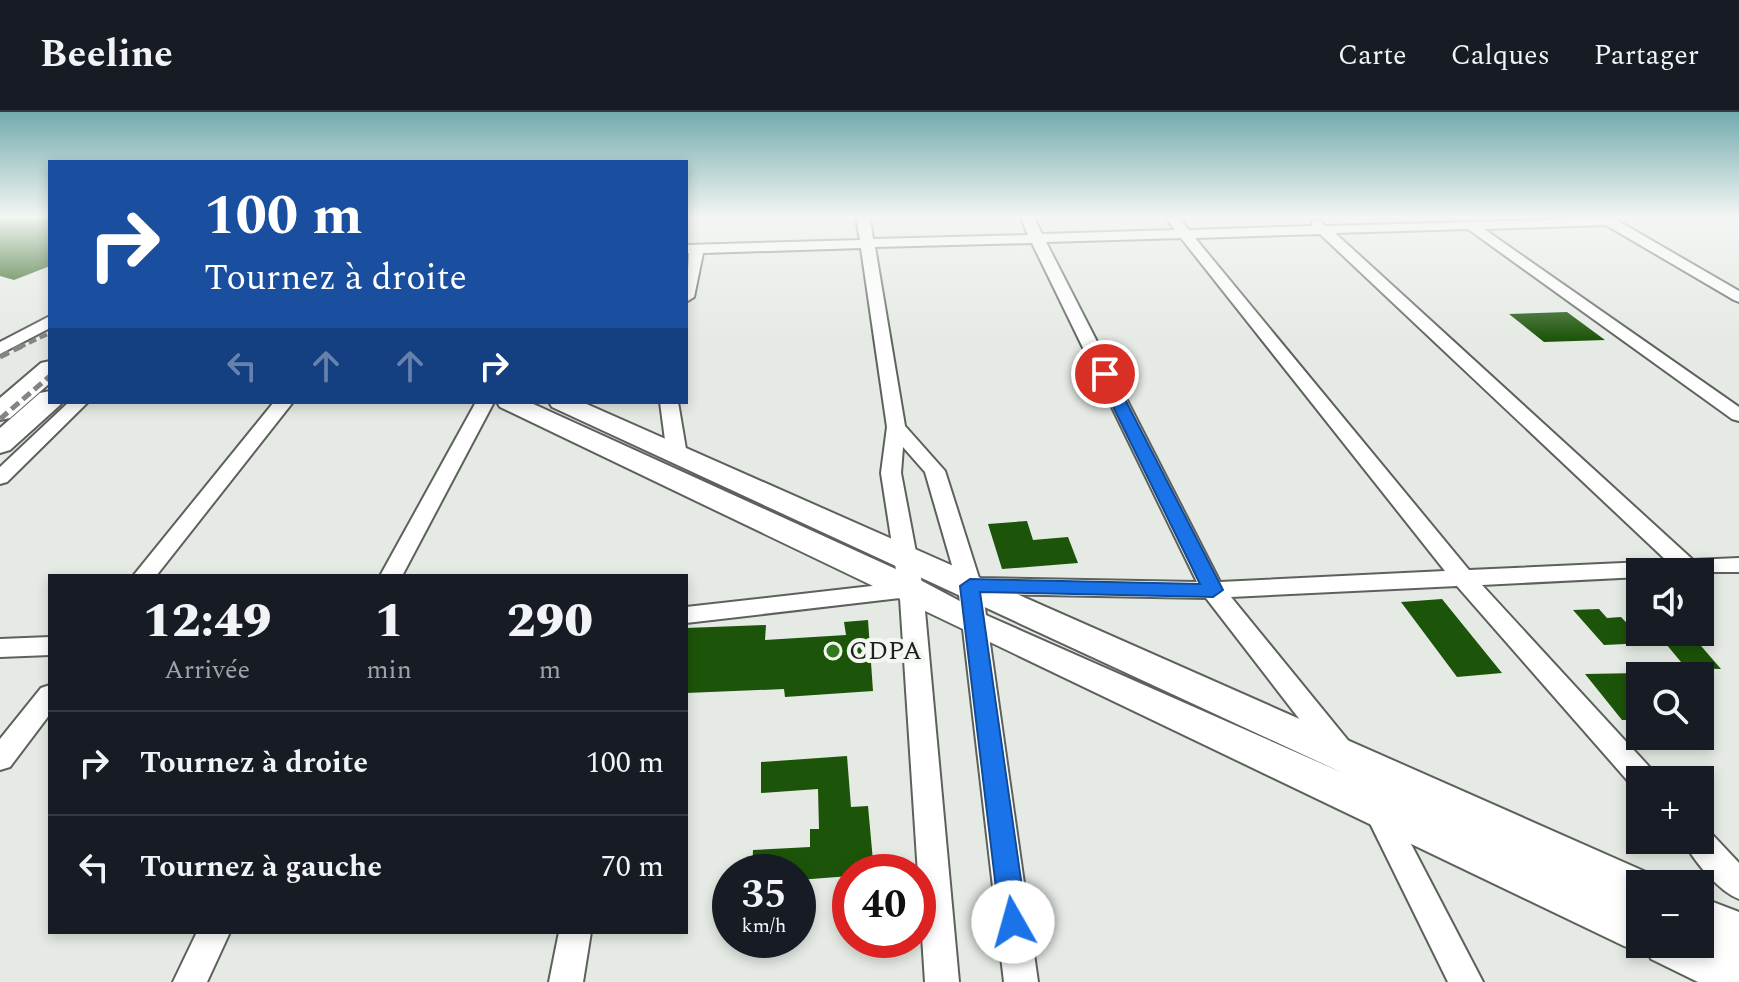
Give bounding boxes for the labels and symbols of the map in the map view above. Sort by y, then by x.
pin [1071,340,1139,408]
place label: CDPA [849,631,922,671]
marker: CDPA [824,642,842,660]
speed limit sign: 40 [832,854,936,958]
position arrow [971,880,1055,964]

